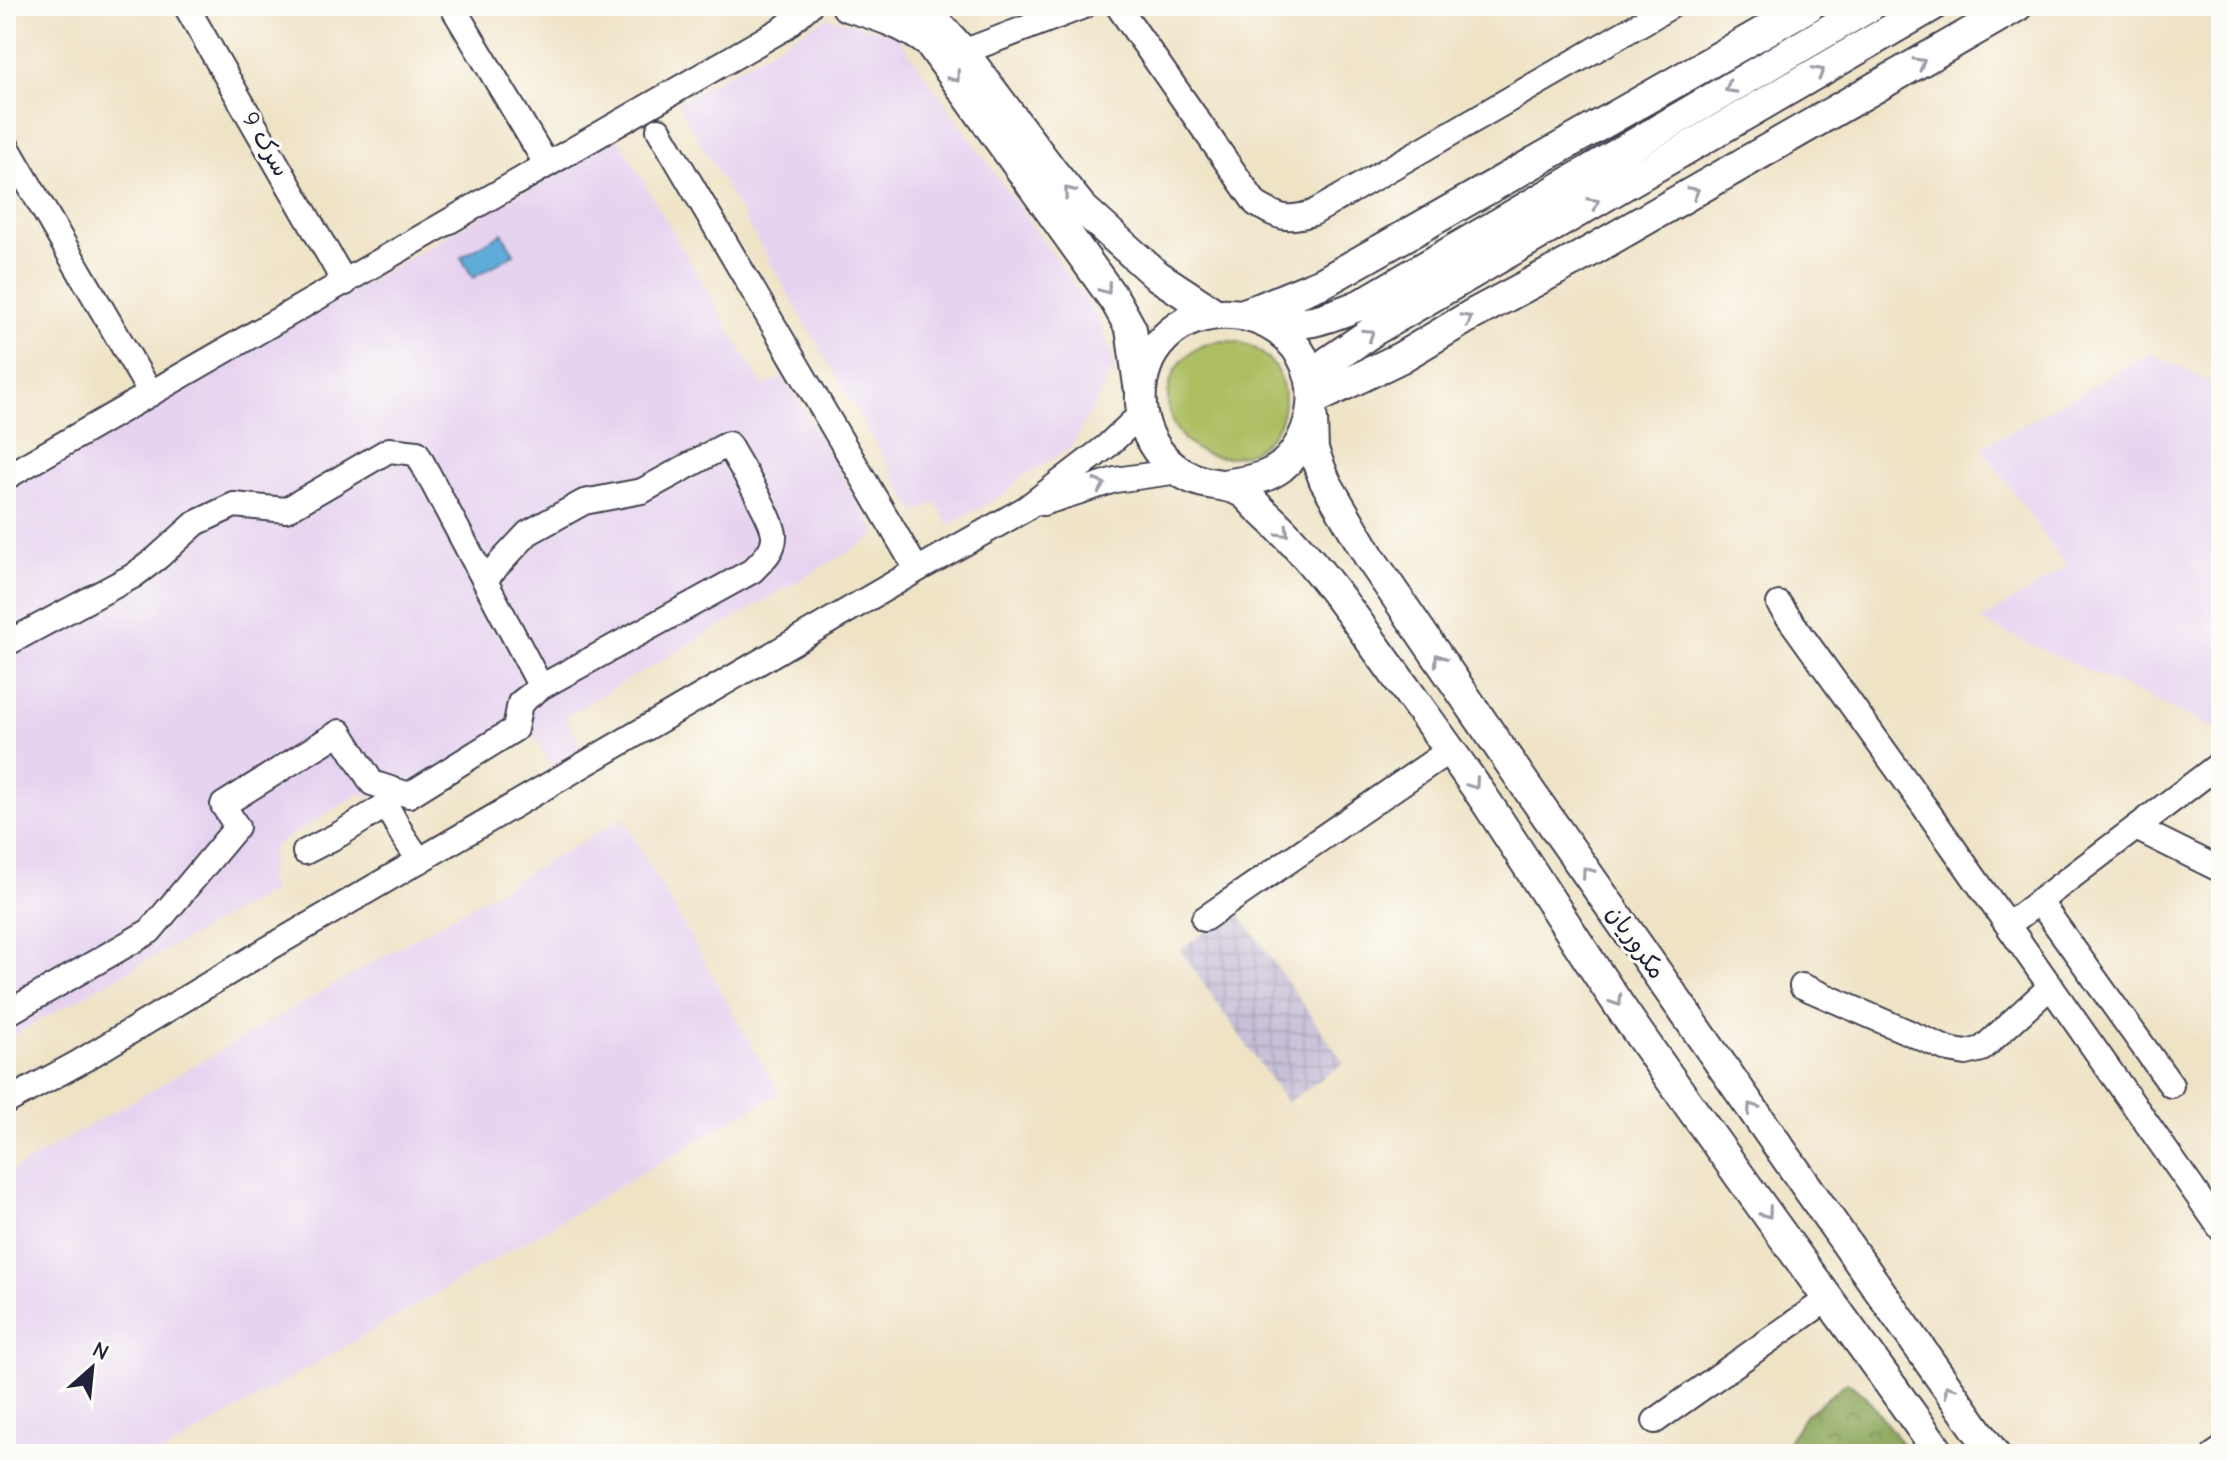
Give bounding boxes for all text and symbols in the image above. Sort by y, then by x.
one-way arrow [1911,57,1925,73]
one-way arrow [1810,66,1825,82]
one-way arrow [946,68,960,83]
one-way arrow [1724,78,1739,94]
street label: سرک 9 [236,107,296,181]
one-way arrow [1685,186,1700,202]
one-way arrow [1064,187,1079,201]
one-way arrow [1585,197,1600,213]
one-way arrow [1096,280,1111,294]
one-way arrow [1458,313,1473,329]
one-way arrow [1361,329,1375,344]
one-way arrow [1092,478,1106,494]
one-way arrow [1275,523,1289,537]
one-way arrow [1434,653,1449,667]
one-way arrow [1464,775,1478,789]
one-way arrow [1582,867,1597,881]
street label: مکروریان [1601,900,1671,984]
one-way arrow [1607,992,1622,1007]
one-way arrow [1747,1103,1762,1117]
one-way arrow [1758,1204,1772,1218]
north arrow [52,1328,132,1408]
text: N [88,1336,113,1366]
one-way arrow [1944,1385,1959,1399]

